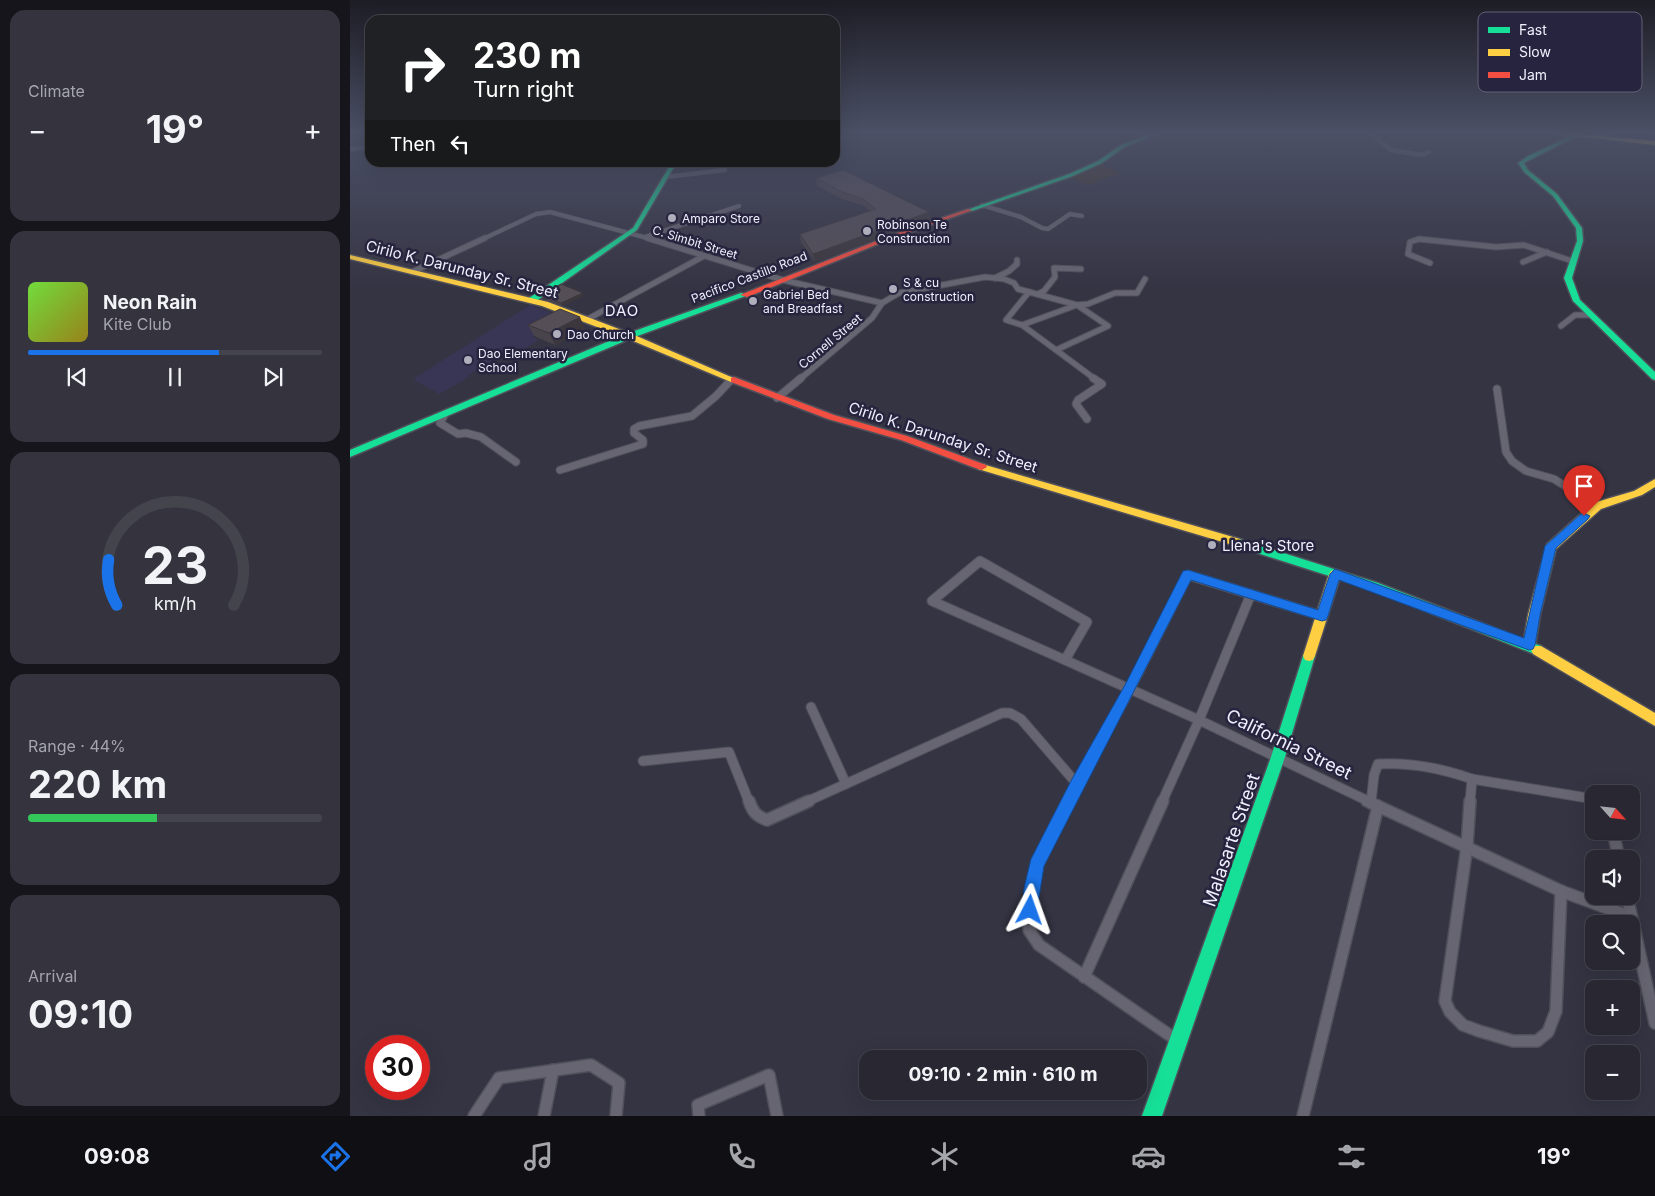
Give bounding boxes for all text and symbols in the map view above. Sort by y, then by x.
legend [1478,12,1642,92]
text: Fast [1519,21,1547,38]
text: 230 m [473,34,581,76]
icon: right [390,35,455,100]
text: Slow [1519,43,1551,60]
text: Jam [1519,66,1547,83]
text: Turn right [473,76,574,102]
text: Climate [28,81,85,101]
text: 19° [146,106,204,152]
text: − [28,113,47,147]
text: + [303,113,322,147]
icon: left [446,130,474,158]
text: Then [390,133,436,156]
place label: Amparo Store [682,211,760,226]
marker: Amparo Store [666,212,678,224]
place label: Robinson Te Construction [877,217,950,246]
street label: C. Simbit Street [651,222,739,262]
marker: Robinson Te Construction [861,225,873,237]
street label: Cirilo K. Darunday Sr. Street [364,236,560,302]
street label: Pacifico Castillo Road [689,248,809,306]
place label: S & cu construction [903,275,974,304]
marker: S & cu construction [887,283,899,295]
place label: Gabriel Bed and Breadfast [763,287,842,316]
text: Neon Rain [103,291,197,314]
marker: Gabriel Bed and Breadfast [747,295,759,307]
district label: DAO [605,301,639,320]
street label: Cornell Street [795,310,865,372]
text: Kite Club [103,314,172,334]
place label: Dao Church [567,327,634,342]
marker: Dao Church [551,328,563,340]
place label: Dao Elementary School [478,346,568,375]
marker: Dao Elementary School [462,354,474,366]
icon: previous [63,363,91,391]
icon: pause [161,363,189,391]
icon: next [259,363,287,391]
street label: Cirilo K. Darunday Sr. Street [846,397,1040,477]
pin [1563,465,1605,516]
icon: arrive [1570,472,1598,500]
text: 23 [142,534,208,597]
place label: Llena's Store [1222,536,1314,555]
marker: Llena's Store [1206,539,1218,551]
text: km/h [154,593,196,614]
street label: California Street [1223,705,1355,783]
text: Range · 44% [28,736,126,756]
text: 220 km [28,761,167,807]
street label: Malasarte Street [1198,770,1264,909]
north arrow [1585,785,1640,840]
map controls [1585,785,1640,1100]
button: sound [1585,850,1640,905]
position arrow [1003,883,1055,935]
button: search [1585,915,1640,970]
text: Arrival [28,966,77,986]
button: + [1585,980,1640,1035]
text: 09:10 [28,991,133,1037]
speed limit sign: 30 [365,1035,430,1100]
button: − [1585,1045,1640,1100]
text: 09:10 · 2 min · 610 m [908,1063,1098,1086]
icon: directions [318,1139,353,1174]
icon: music [521,1139,556,1174]
icon: phone [724,1139,759,1174]
icon: climate [927,1139,962,1174]
icon: car [1131,1139,1166,1174]
icon: filters [1334,1139,1369,1174]
text: 09:08 [84,1143,150,1169]
text: 19° [1537,1143,1571,1169]

